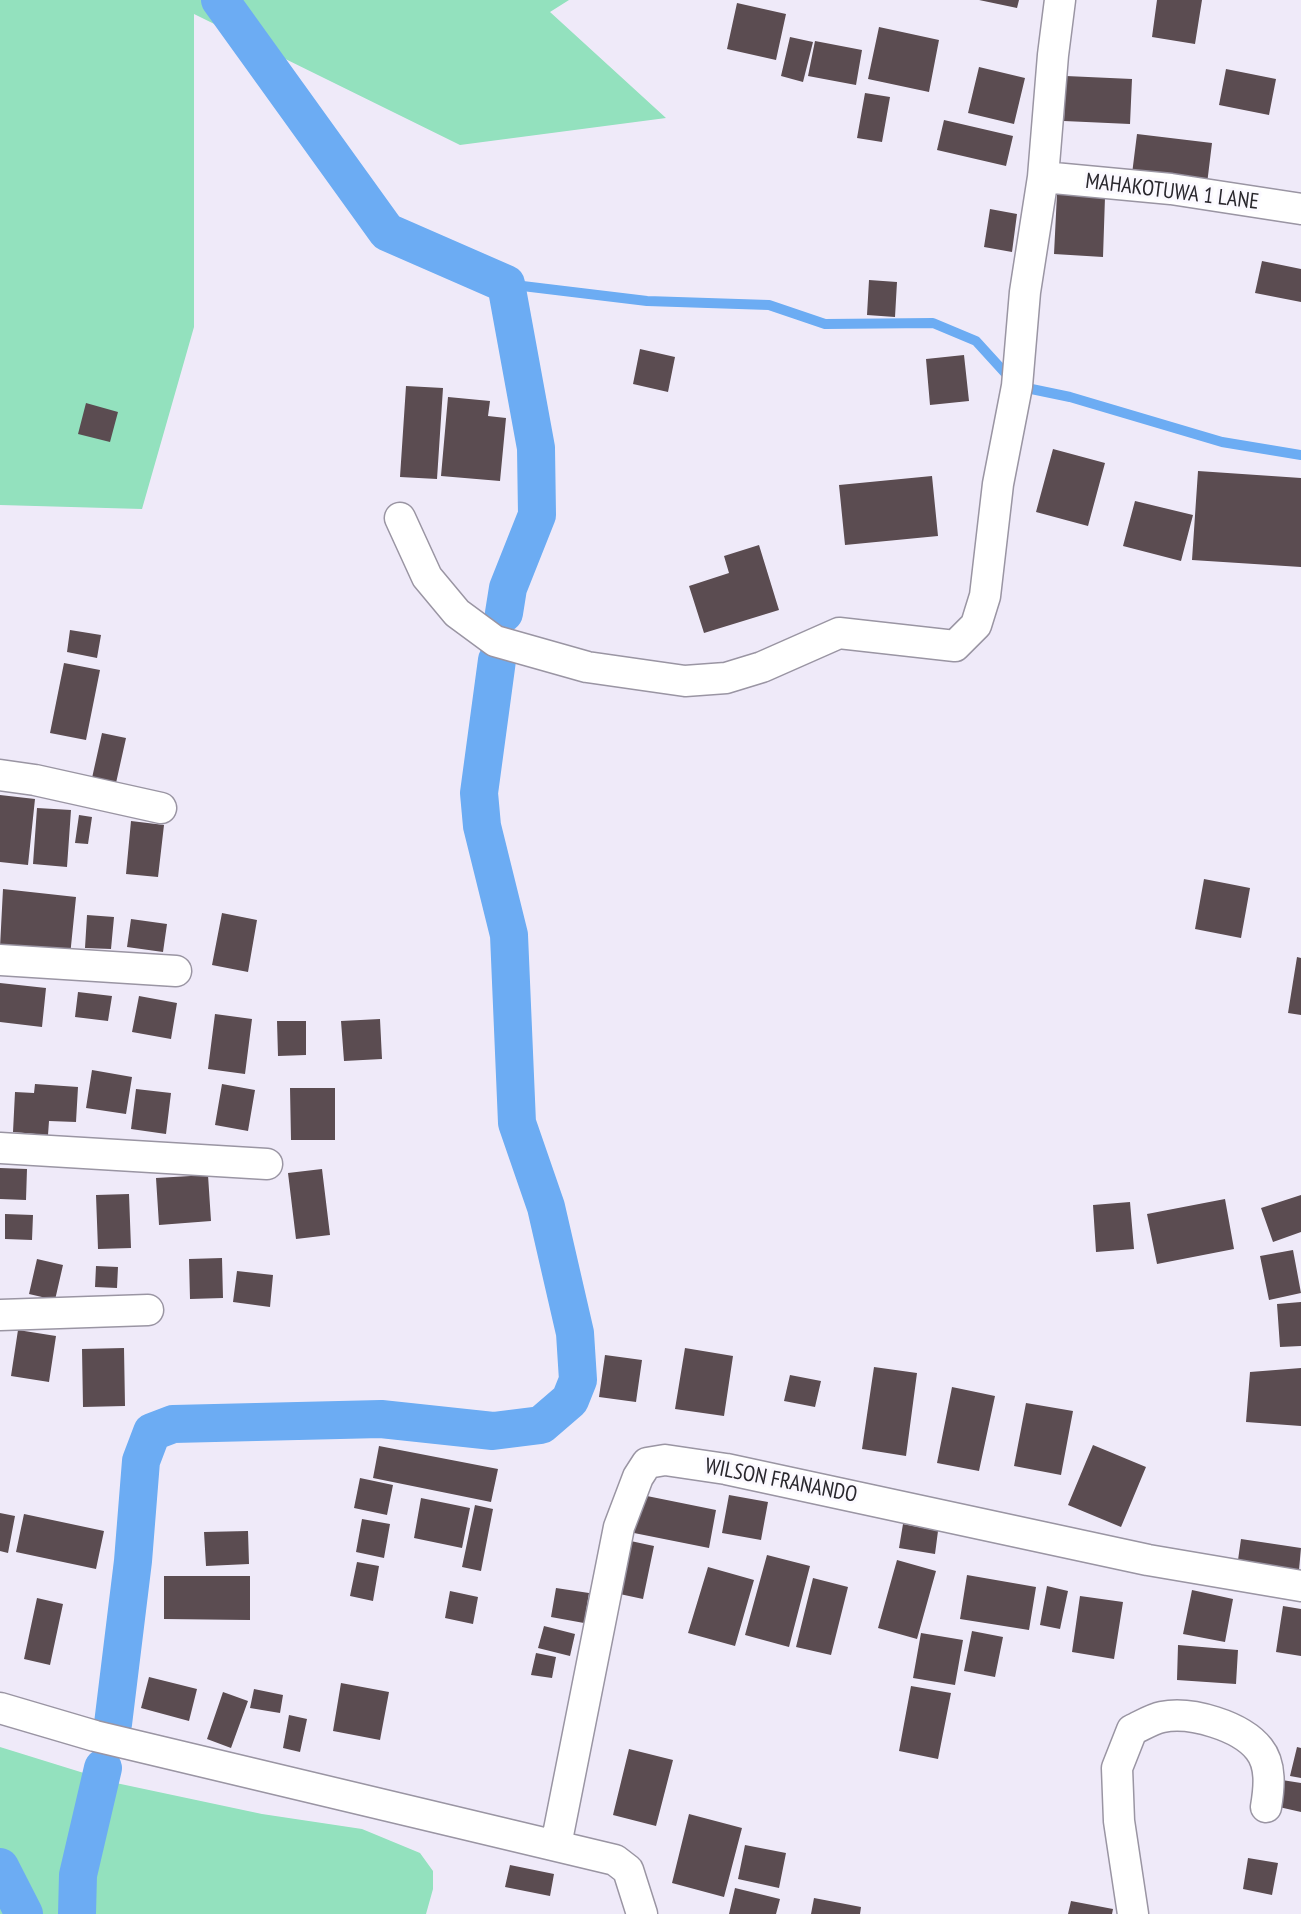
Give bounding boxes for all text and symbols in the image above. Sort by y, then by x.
street label: MAHAKOTUWA 1 LANE [1084,168,1260,216]
street label: WILSON FRANANDO [703,1453,859,1509]

